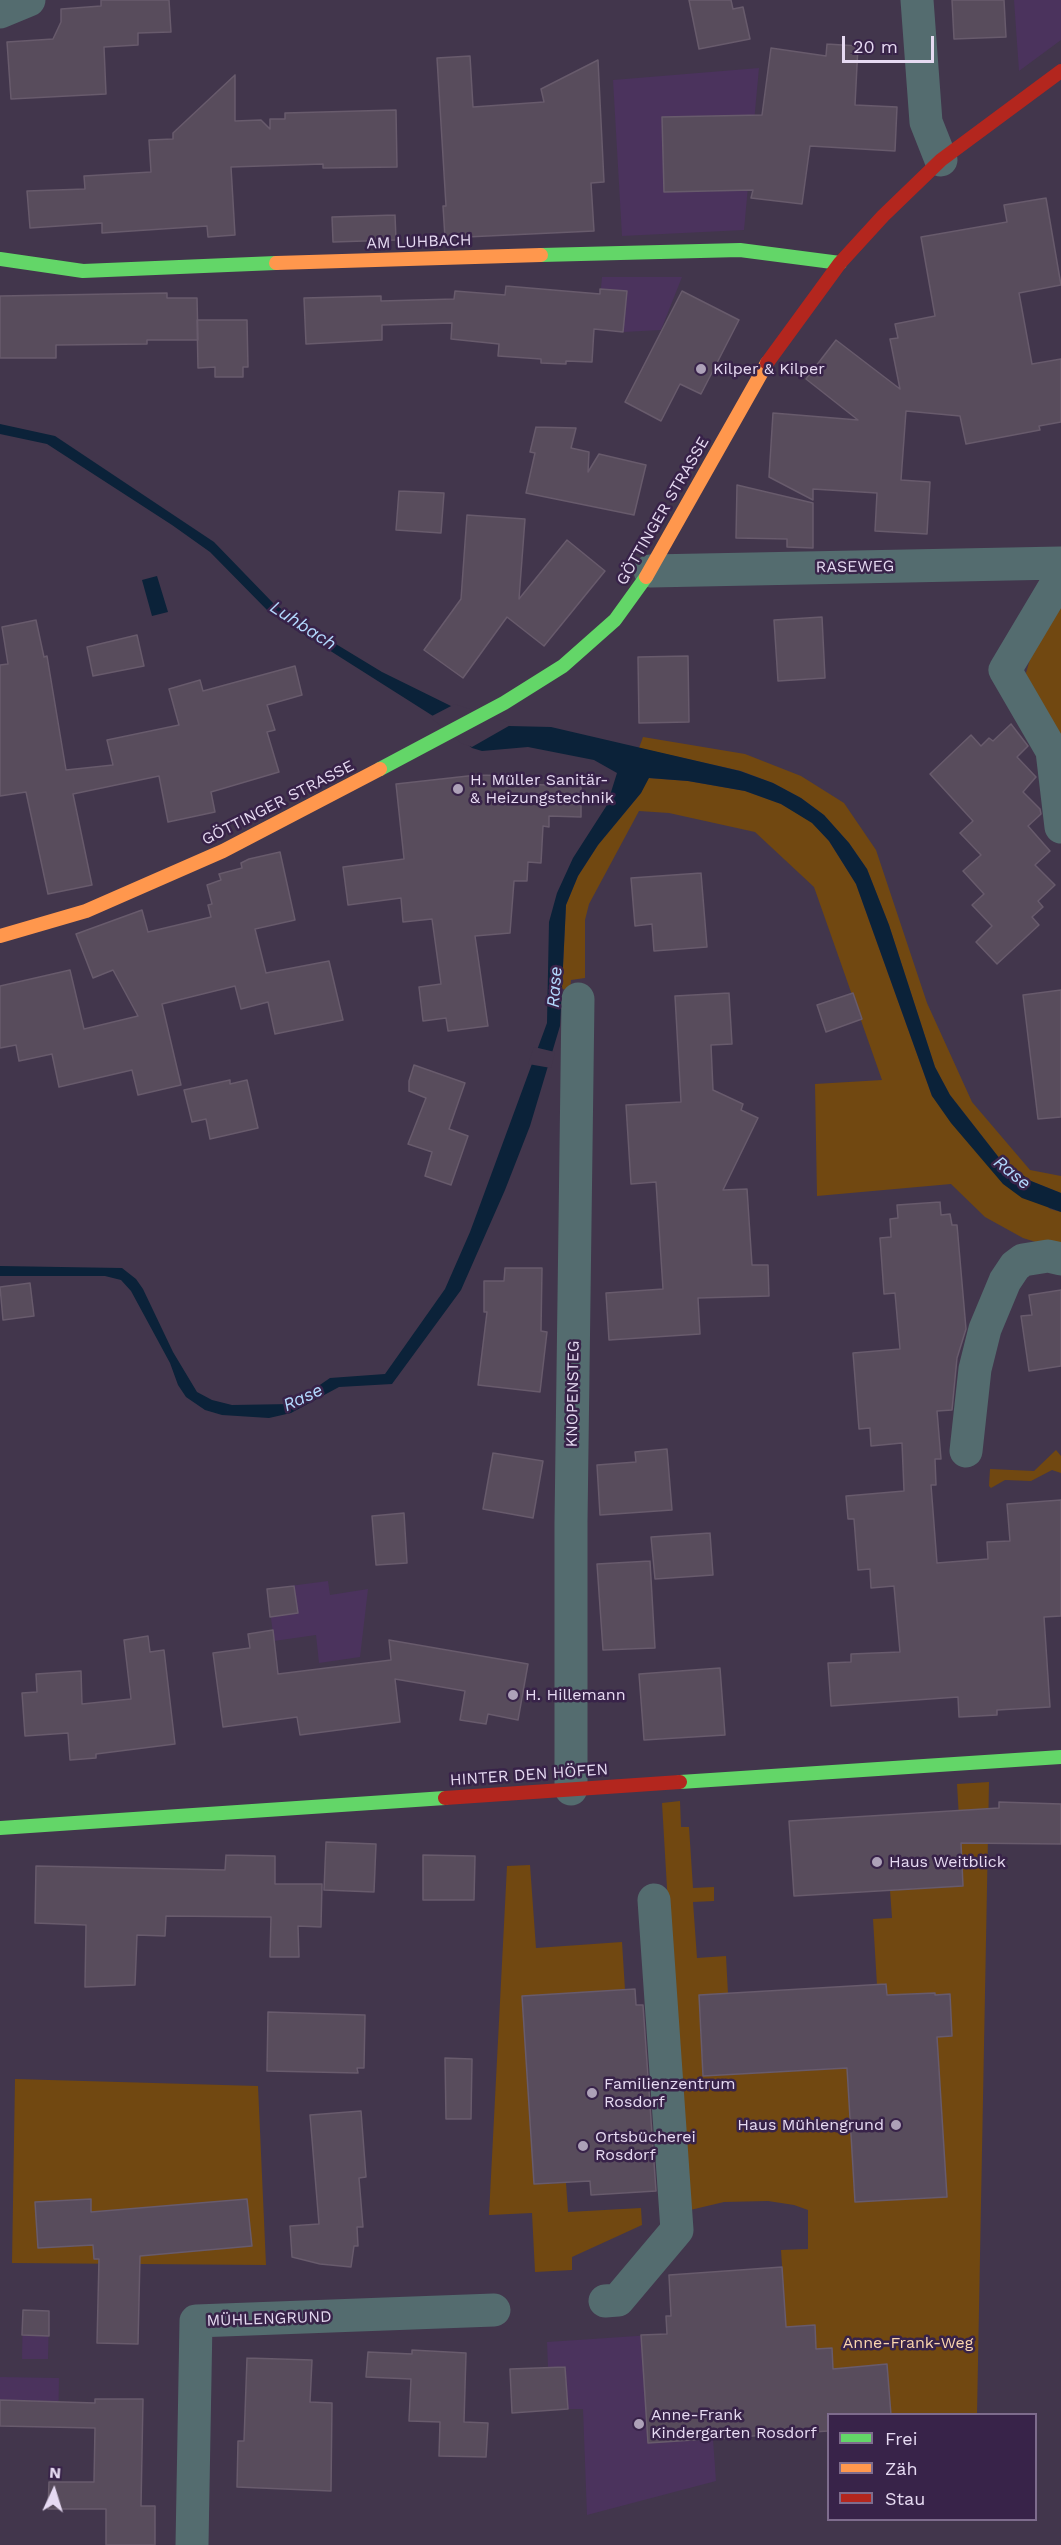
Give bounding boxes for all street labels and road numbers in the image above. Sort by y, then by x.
street label: AM LUHBACH [366,231,472,253]
street label: GÖTTINGER STRASSE [613,433,713,589]
street label: RASEWEG [816,557,894,577]
street label: GÖTTINGER STRASSE [199,756,357,850]
street label: KNOPENSTEG [562,1340,584,1448]
street label: HINTER DEN HÖFEN [449,1760,609,1790]
street label: MÜHLENGRUND [206,2307,332,2331]

